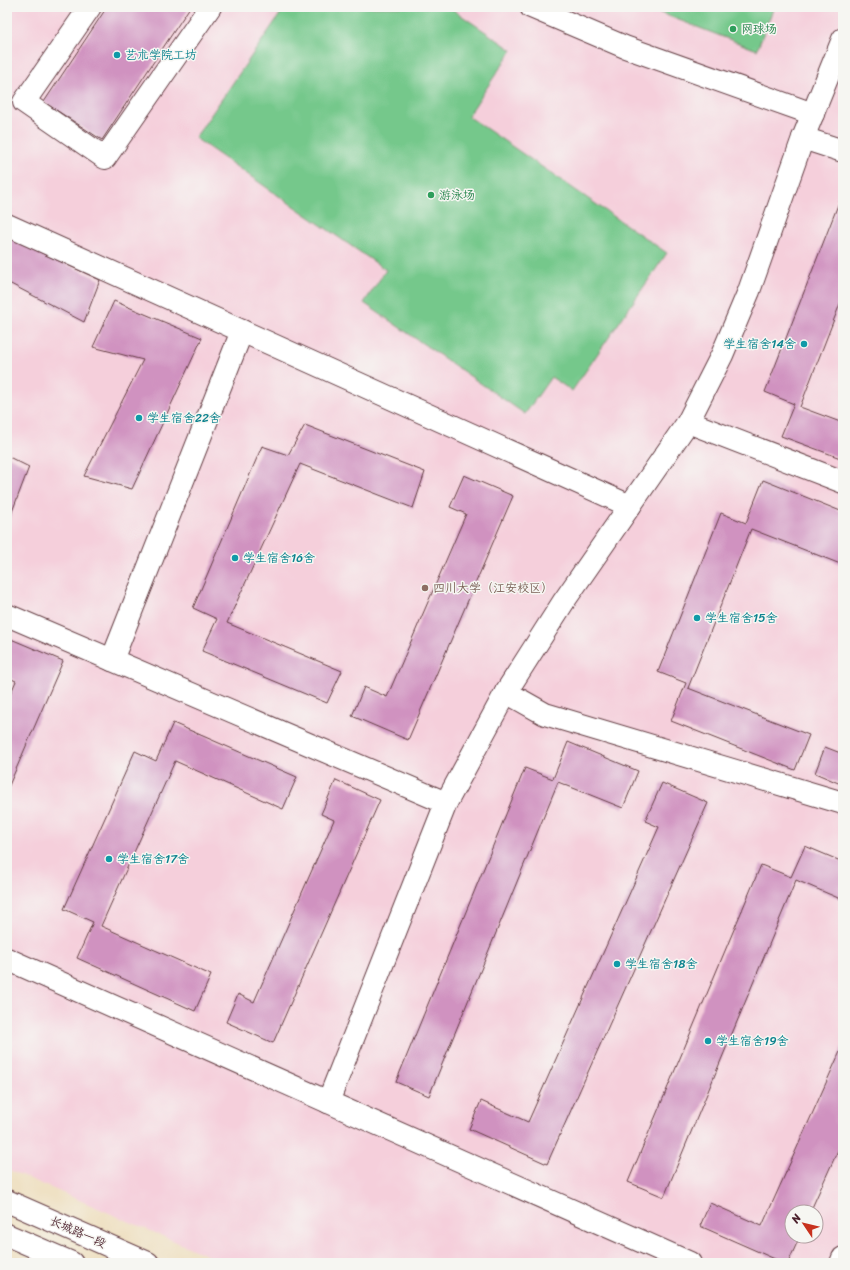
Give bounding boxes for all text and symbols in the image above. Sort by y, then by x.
place label: 网球场 [741,18,777,40]
marker: 网球场 [728,24,738,34]
place label: 艺术学院工坊 [125,44,197,66]
marker: 艺术学院工坊 [112,50,122,60]
place label: 游泳场 [439,184,475,206]
marker: 游泳场 [426,190,436,200]
place label: 学生宿舍14舍 [723,333,796,355]
marker: 学生宿舍14舍 [799,339,809,349]
place label: 学生宿舍22舍 [147,407,221,429]
marker: 学生宿舍22舍 [134,413,144,423]
place label: 学生宿舍16舍 [243,547,315,569]
marker: 学生宿舍16舍 [230,553,240,563]
place label: 四川大学（江安校区） [433,577,553,599]
marker: 四川大学（江安校区） [420,583,430,593]
place label: 学生宿舍15舍 [705,607,777,629]
marker: 学生宿舍15舍 [692,613,702,623]
place label: 学生宿舍17舍 [117,848,189,870]
marker: 学生宿舍17舍 [104,854,114,864]
place label: 学生宿舍18舍 [625,953,697,975]
marker: 学生宿舍18舍 [612,959,622,969]
place label: 学生宿舍19舍 [716,1030,789,1052]
marker: 学生宿舍19舍 [703,1036,713,1046]
north arrow [784,1204,824,1244]
street label: 长城路一段 [46,1210,110,1254]
text: N [786,1210,806,1228]

